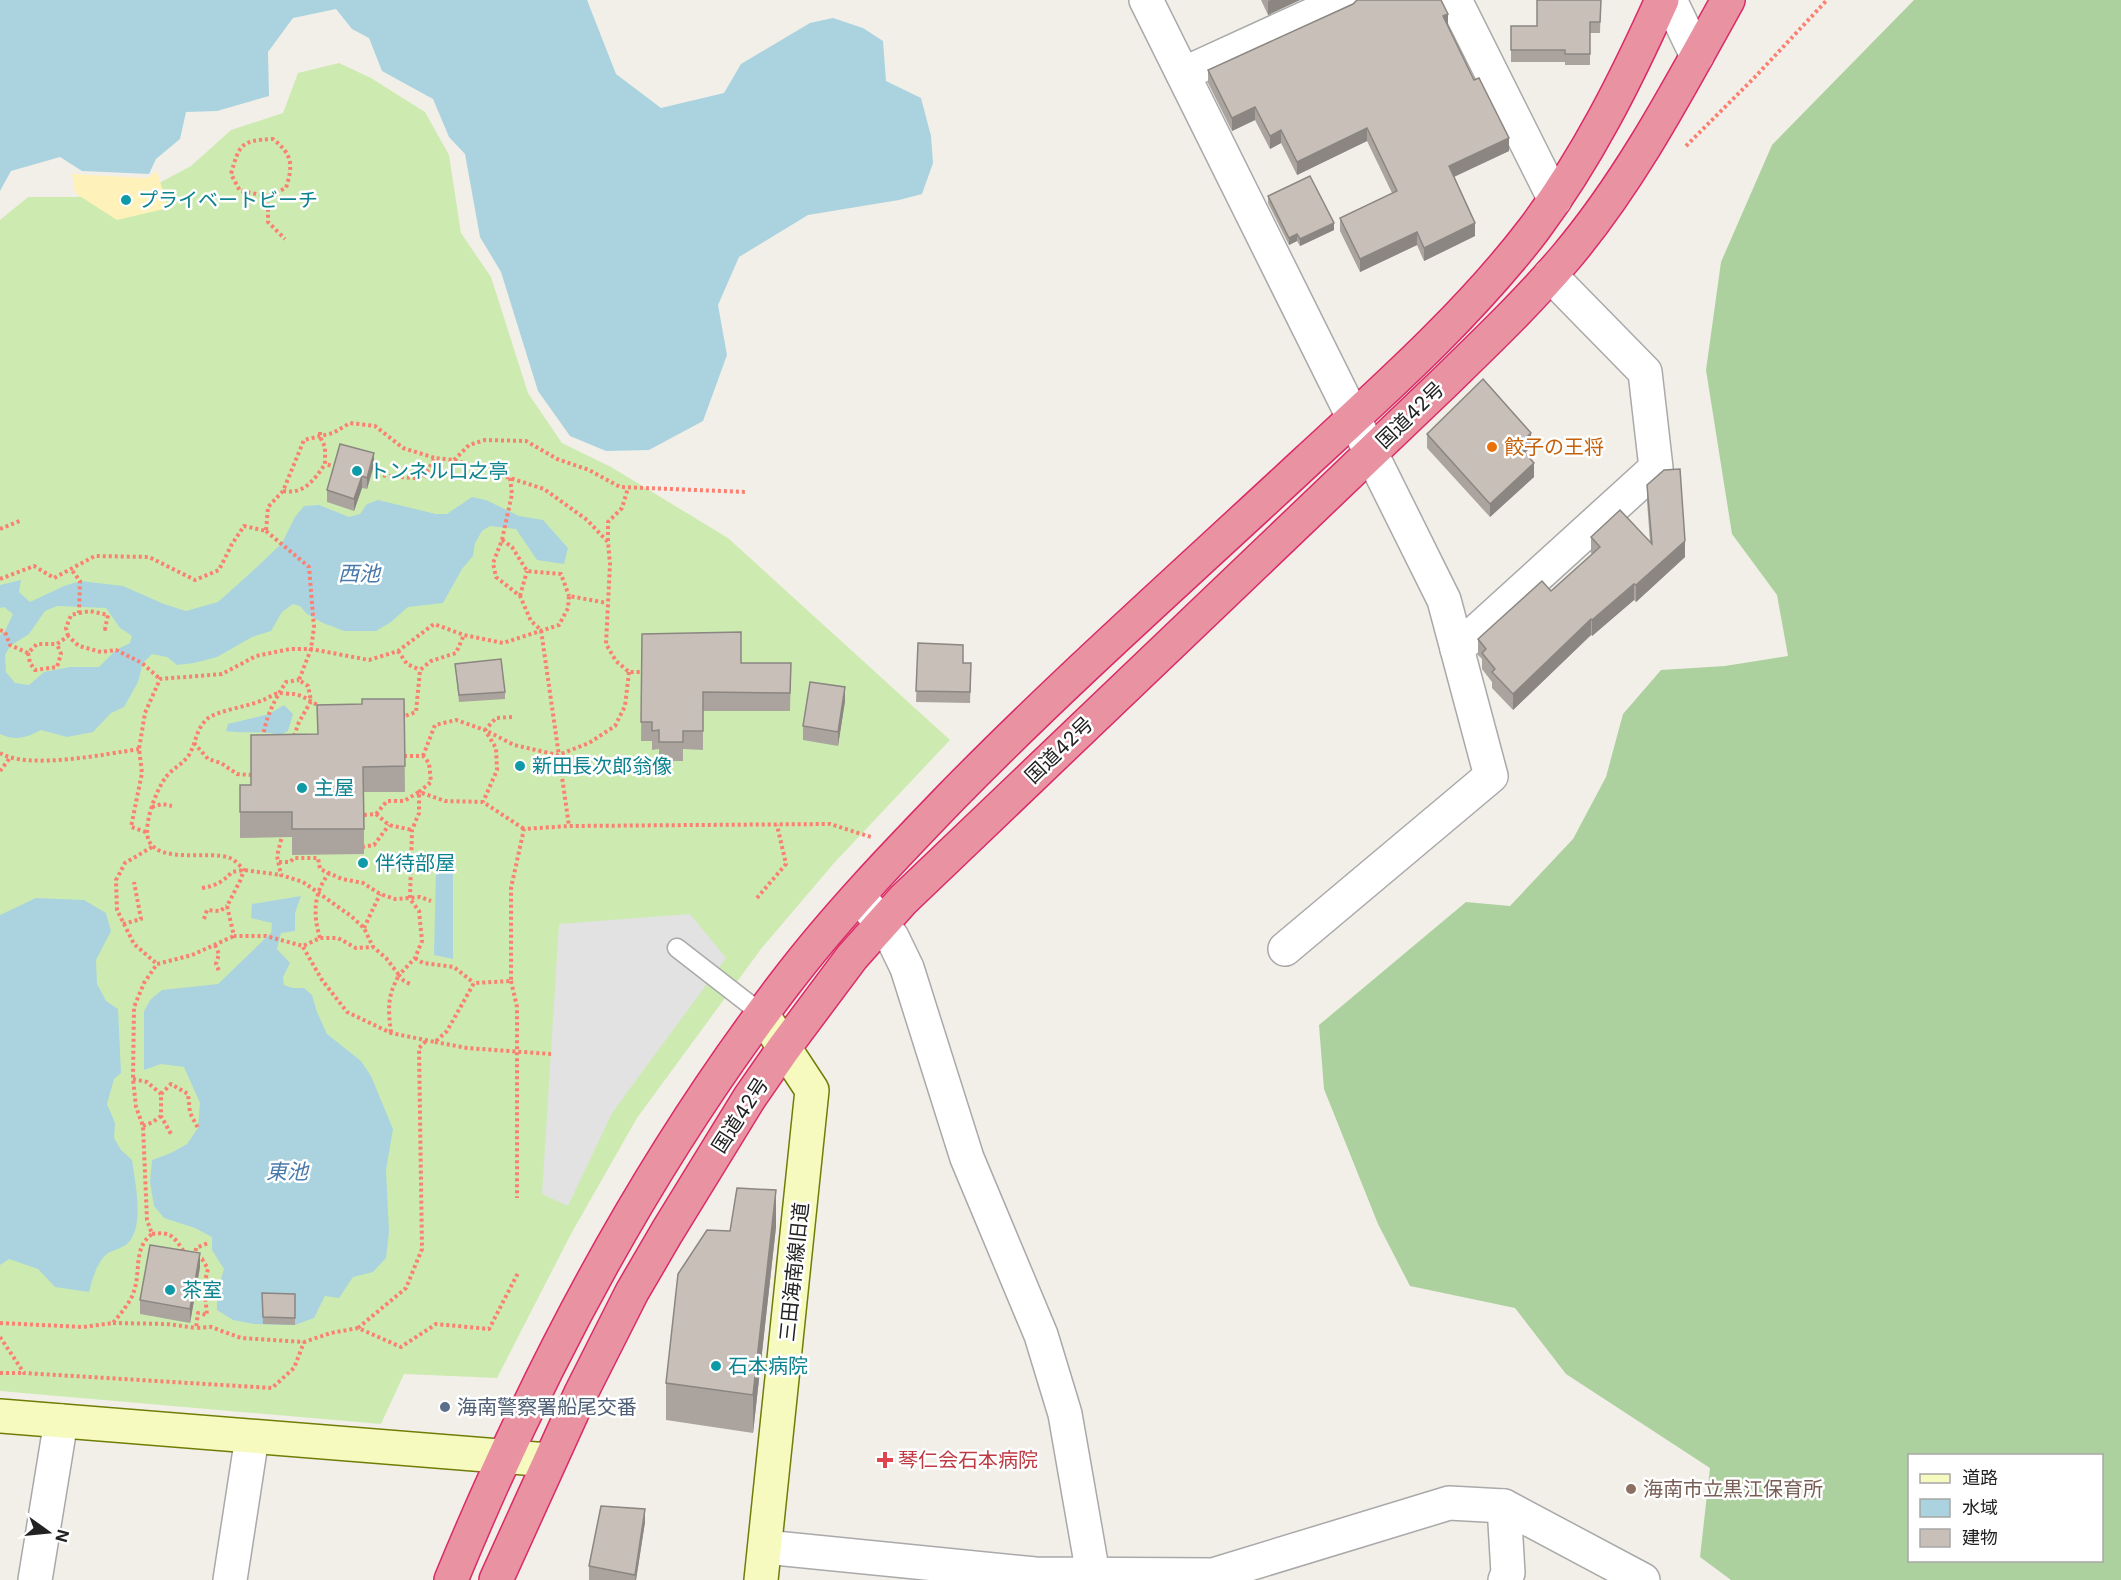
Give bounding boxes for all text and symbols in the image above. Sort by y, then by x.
place label: プライベートビーチ [138,188,318,212]
marker: プライベートビーチ [119,193,133,207]
street label: 国道42号 [1371,377,1449,453]
place label: 餃子の王将 [1504,435,1604,459]
marker: 餃子の王将 [1485,440,1499,454]
place label: トンネル口之亭 [369,459,509,483]
marker: トンネル口之亭 [350,464,364,478]
water label: 西池 [338,561,382,586]
street label: 国道42号 [1020,712,1098,788]
place label: 新田長次郎翁像 [532,754,672,778]
marker: 新田長次郎翁像 [513,759,527,773]
place label: 主屋 [314,776,354,800]
marker: 主屋 [295,781,309,795]
place label: 伴待部屋 [375,851,455,875]
marker: 伴待部屋 [356,856,370,870]
street label: 国道42号 [707,1073,773,1157]
water label: 東池 [266,1159,310,1184]
street label: 三田海南線旧道 [775,1201,813,1343]
place label: 茶室 [182,1278,222,1302]
marker: 茶室 [163,1283,177,1297]
place label: 石本病院 [728,1354,808,1378]
marker: 石本病院 [709,1359,723,1373]
place label: 海南警察署船尾交番 [457,1395,637,1419]
marker: 海南警察署船尾交番 [438,1400,452,1414]
place label: 琴仁会石本病院 [898,1448,1038,1472]
marker: 琴仁会石本病院 [876,1451,894,1469]
legend [1908,1454,2103,1562]
text: 道路 [1962,1467,1998,1488]
place label: 海南市立黒江保育所 [1643,1477,1823,1501]
marker: 海南市立黒江保育所 [1624,1482,1638,1496]
text: 水域 [1962,1497,1998,1518]
north arrow [18,1502,78,1562]
text: N [51,1527,74,1544]
text: 建物 [1962,1527,1998,1548]

